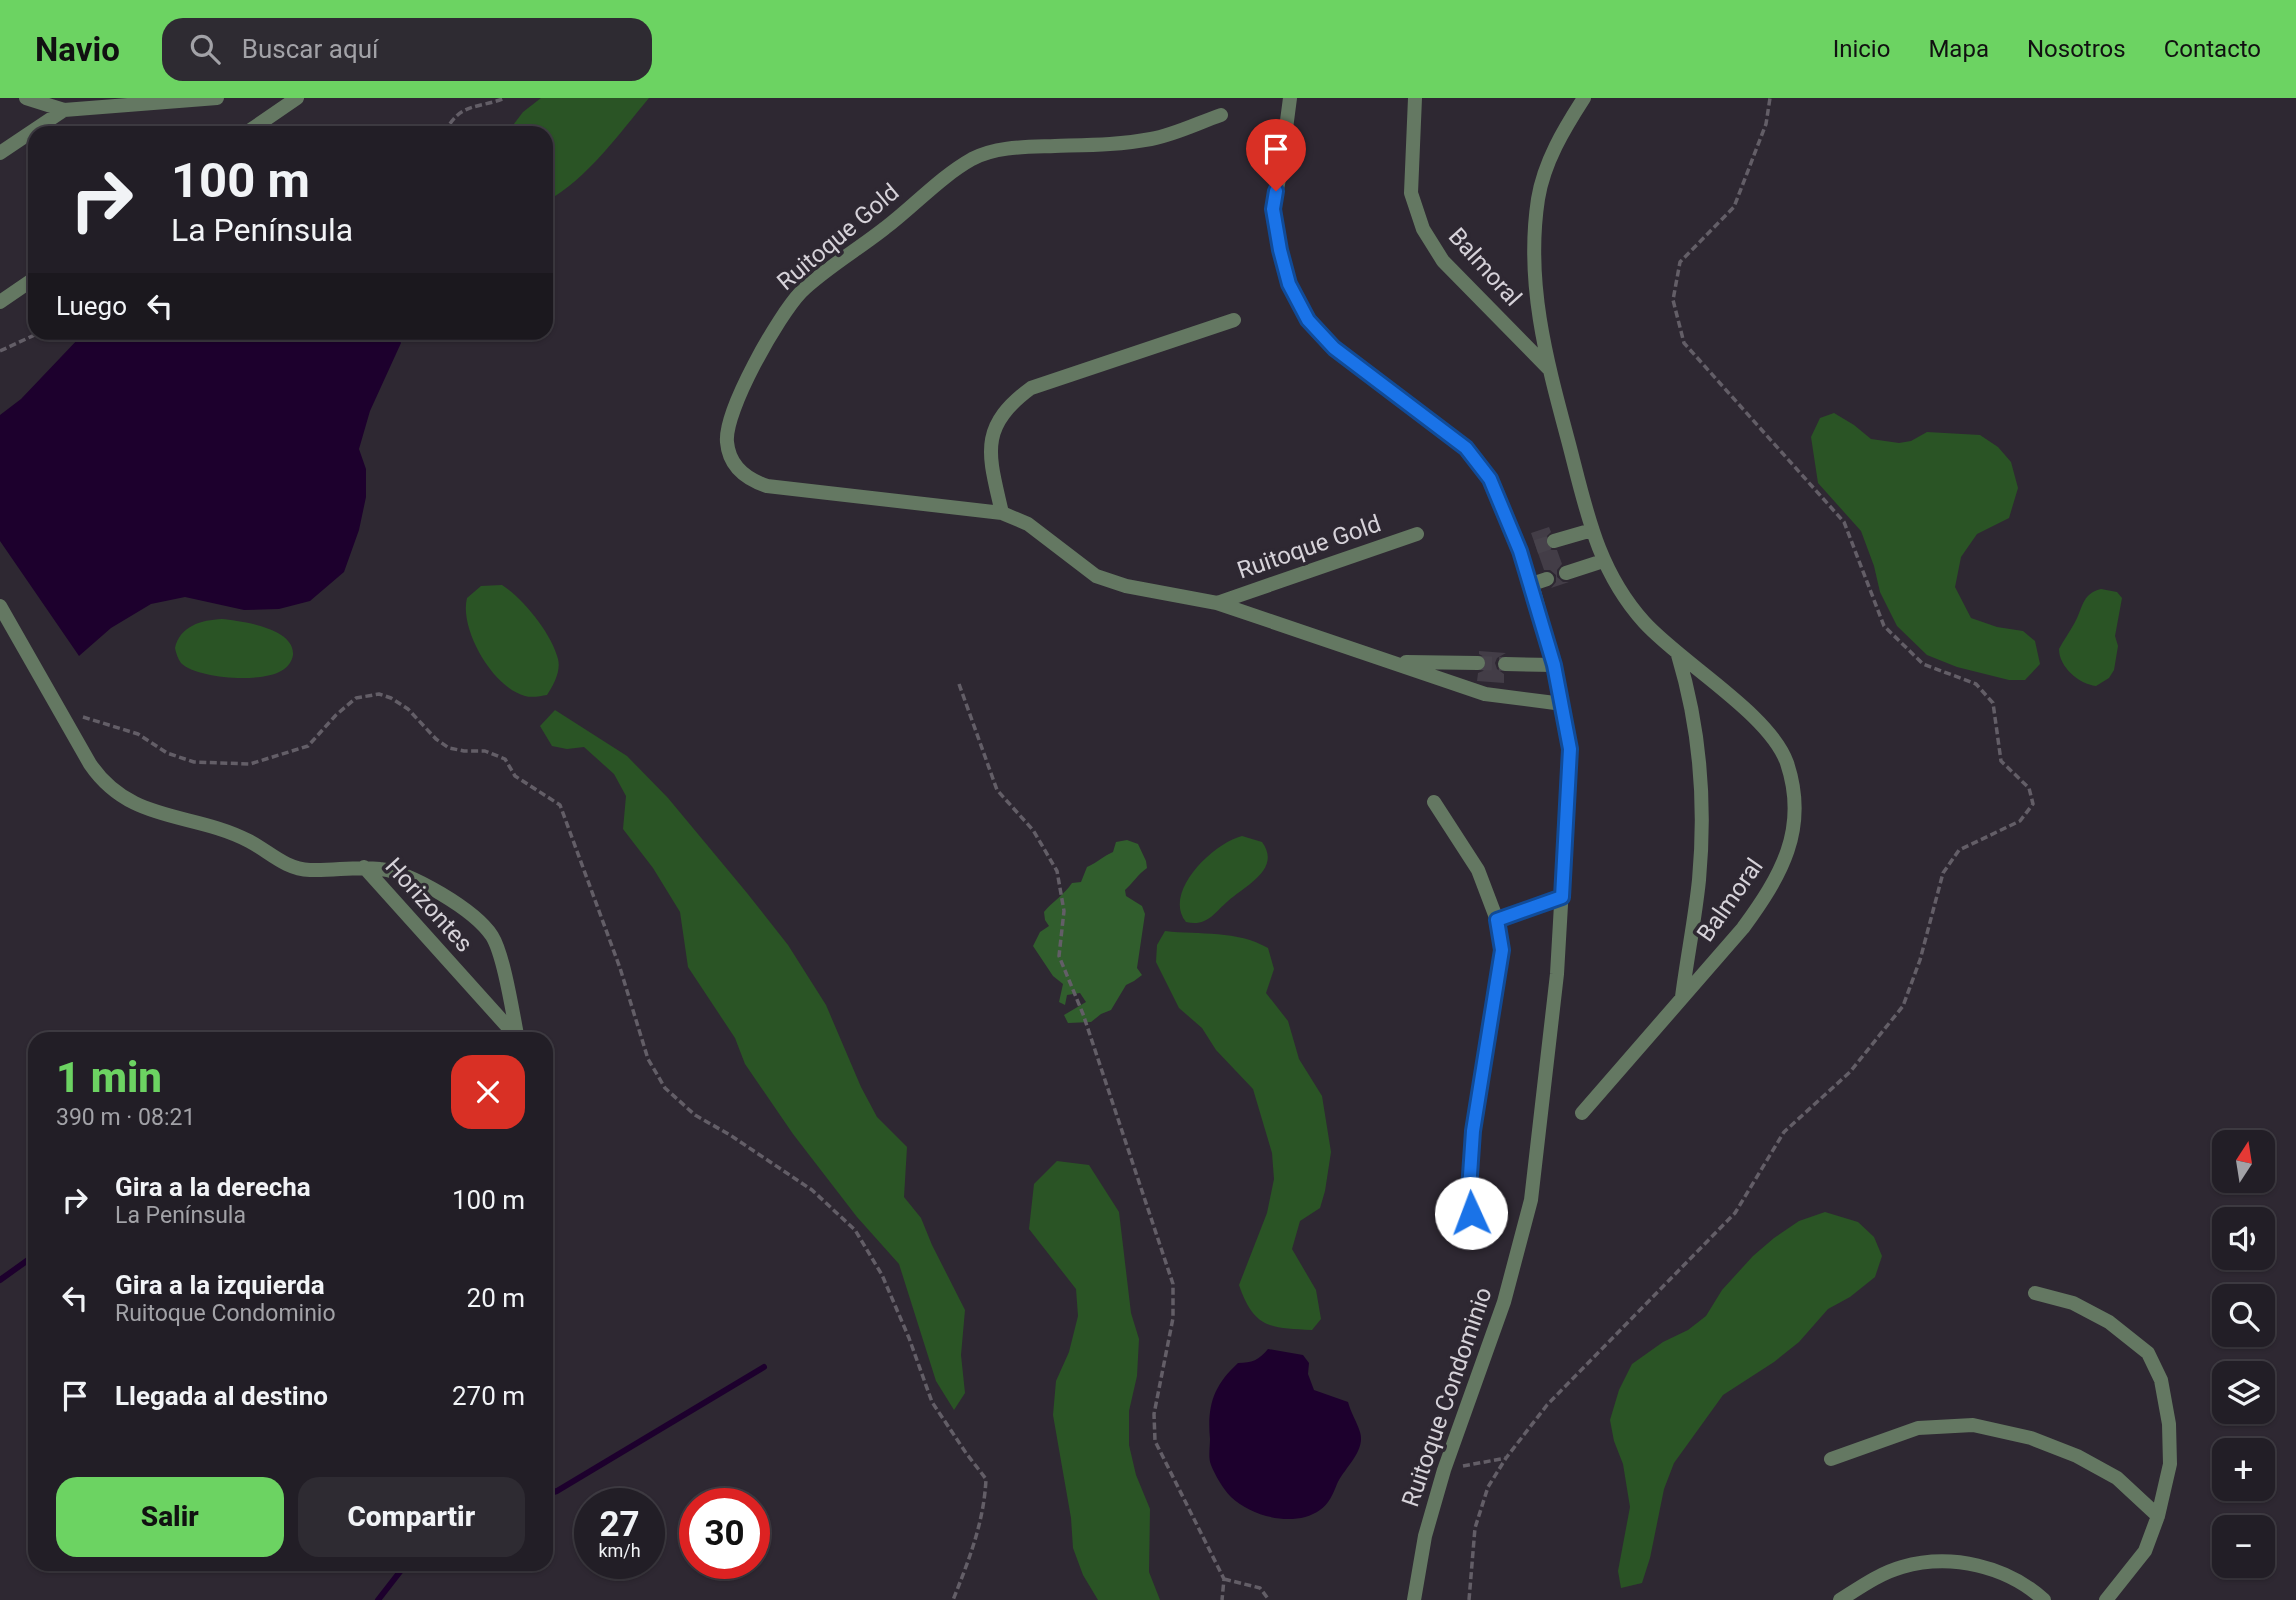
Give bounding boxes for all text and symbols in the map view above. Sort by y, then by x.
search box [162,18,652,81]
text: Navio [35,30,120,69]
icon: search [186,30,224,68]
text: Buscar aquí [242,34,378,64]
text: Inicio [1833,35,1890,63]
text: Mapa [1928,35,1989,63]
text: Nosotros [2027,35,2126,63]
text: Contacto [2164,35,2261,63]
pin [1246,119,1306,191]
icon: arrive [1257,130,1295,168]
text: 100 m [171,152,310,209]
icon: right [56,154,147,245]
street label: Ruitoque Gold [771,178,905,296]
text: La Península [171,211,353,249]
street label: Balmoral [1443,222,1527,312]
icon: left [141,287,179,325]
text: Luego [56,291,127,321]
street label: Ruitoque Gold [1233,509,1385,585]
street label: Horizontes [380,852,478,958]
street label: Balmoral [1691,853,1769,947]
text: 1 min [56,1053,162,1102]
button: close [451,1055,525,1129]
text: 390 m · 08:21 [56,1104,195,1131]
north arrow [2212,1130,2275,1194]
map controls [2212,1130,2275,1578]
text: Gira a la derecha [115,1172,311,1202]
position arrow [1434,1176,1508,1250]
icon: right [56,1181,94,1219]
text: 100 m [452,1185,525,1215]
text: La Península [115,1202,246,1229]
button: sound [2212,1207,2275,1270]
text: Gira a la izquierda [115,1270,325,1300]
icon: left [56,1279,94,1317]
text: 20 m [467,1283,525,1313]
street label: Ruitoque Condominio [1396,1284,1498,1510]
button: search [2212,1284,2275,1347]
text: Ruitoque Condominio [115,1300,336,1327]
button: layers [2212,1361,2275,1424]
icon: arrive [56,1377,94,1415]
text: Llegada al destino [115,1381,328,1411]
text: 270 m [452,1381,525,1411]
button: + [2212,1438,2275,1501]
button: Salir [56,1477,284,1557]
button: Compartir [298,1477,525,1557]
speed limit sign: 30 [679,1488,770,1579]
text: 27 [599,1504,640,1545]
button: − [2212,1515,2275,1578]
text: km/h [598,1540,641,1561]

